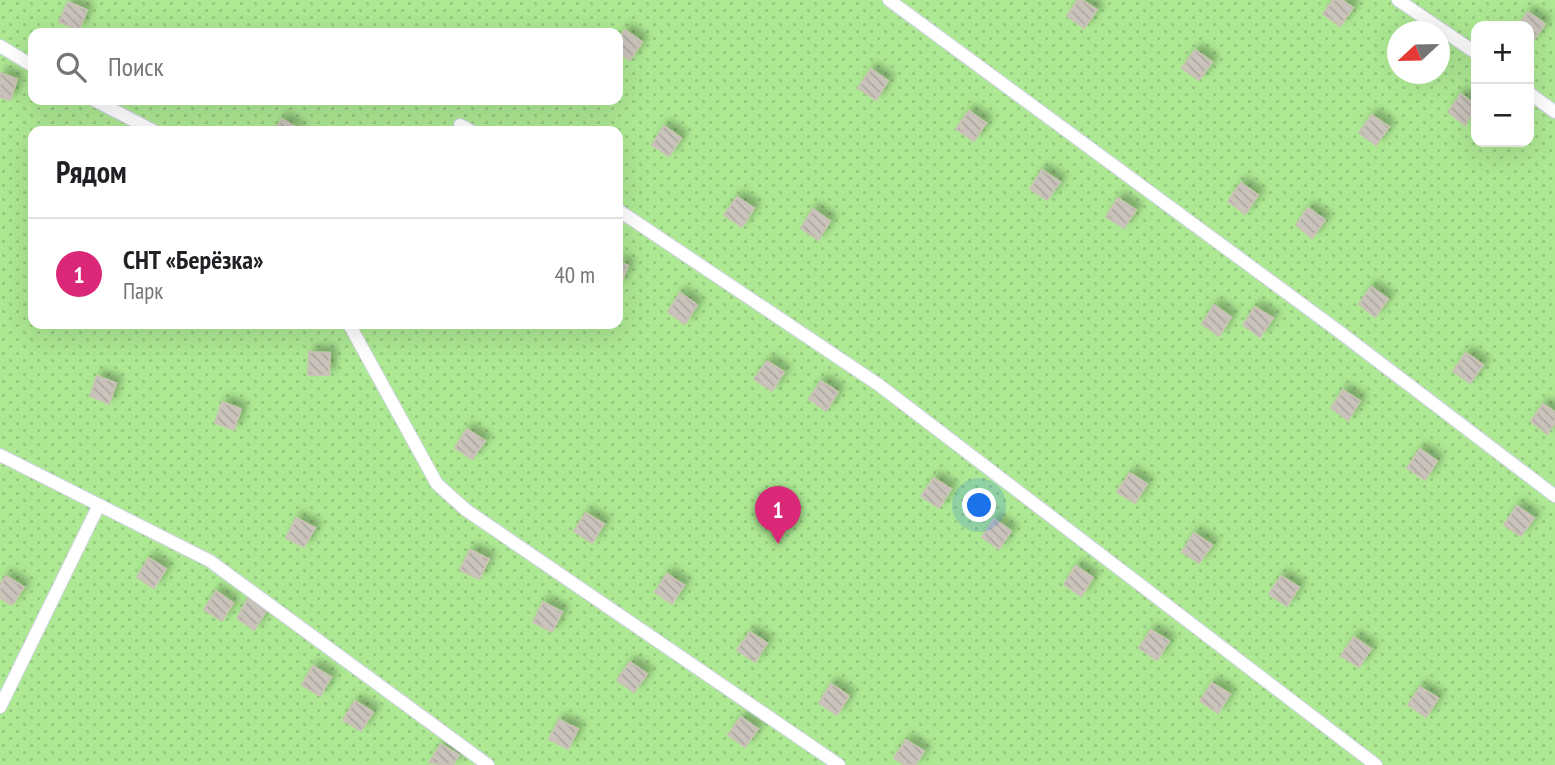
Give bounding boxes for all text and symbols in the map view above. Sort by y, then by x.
north arrow [1387,21,1450,84]
map controls [1471,21,1534,147]
button: + [1471,21,1534,84]
search box [28,28,623,105]
icon: search [52,48,90,86]
text: Поиск [108,50,164,83]
button: − [1471,84,1534,147]
text: Рядом [56,152,127,191]
text: СНТ «Берёзка» [123,243,263,276]
text: 1 [74,260,85,289]
text: 40 m [554,260,595,289]
text: Парк [123,276,163,305]
pin: 1 [755,486,801,544]
your location [962,488,996,522]

